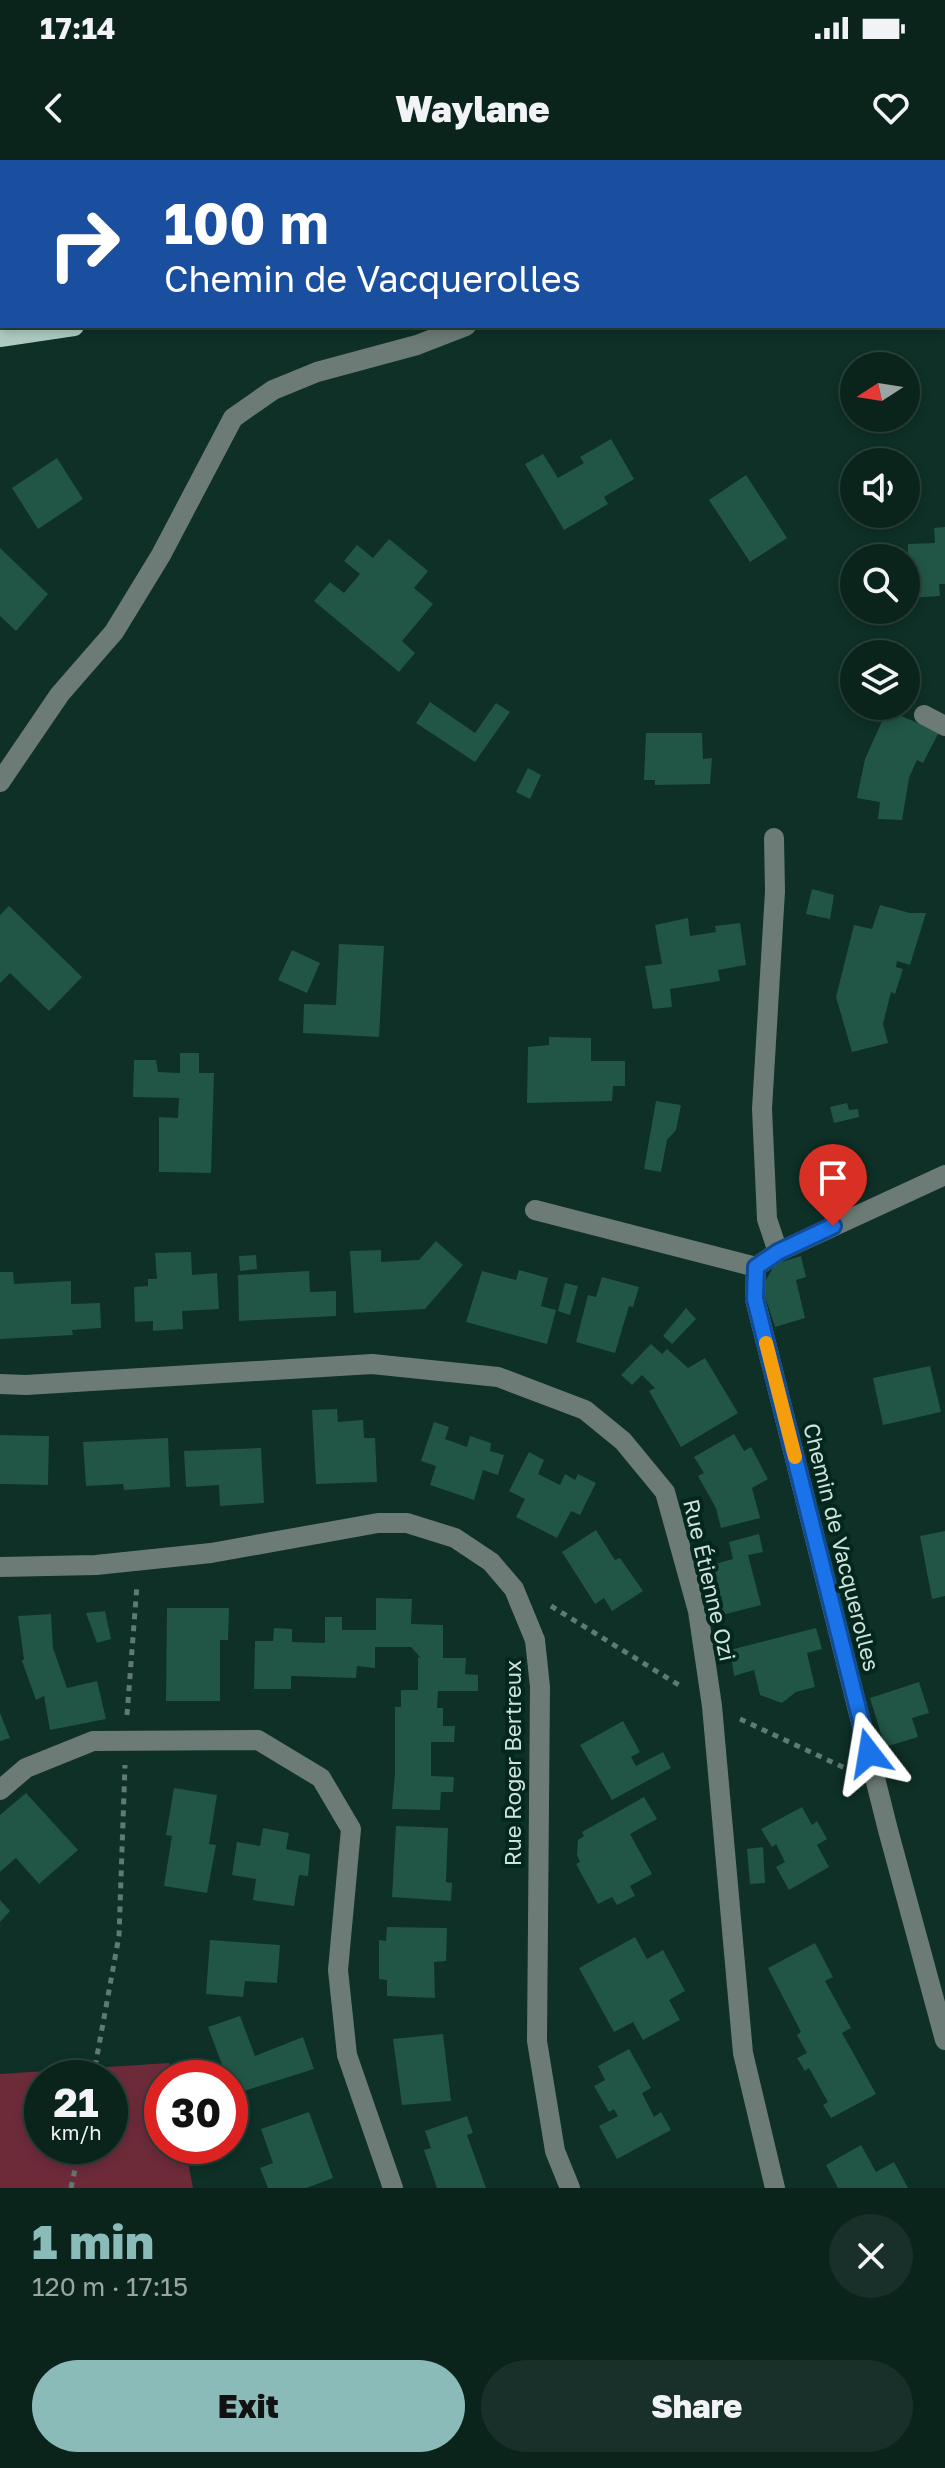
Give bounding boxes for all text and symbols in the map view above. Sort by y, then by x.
text: 17:14 [40,10,116,46]
icon: back [32,86,76,130]
icon: heart [869,86,913,130]
text: Waylane [395,87,550,130]
text: 100 m [164,189,329,256]
icon: right [32,192,136,296]
text: Chemin de Vacquerolles [164,257,581,300]
north arrow [840,352,920,432]
map controls [840,352,920,720]
button: sound [840,448,920,528]
button: search [840,544,920,624]
button: layers [840,640,920,720]
pin [799,1144,867,1226]
icon: arrive [811,1156,855,1200]
street label: Chemin de Vacquerolles [798,1420,886,1674]
street label: Rue Étienne Ozi [678,1496,742,1664]
street label: Rue Roger Bertreux [499,1660,526,1866]
position arrow [827,1711,911,1795]
speed limit sign: 30 [144,2060,248,2164]
text: 21 [54,2078,99,2126]
text: km/h [51,2120,101,2144]
text: 1 min [32,2212,154,2270]
button: close [829,2214,913,2298]
text: 120 m · 17:15 [32,2271,188,2302]
button: Exit [32,2360,465,2452]
button: Share [481,2360,913,2452]

